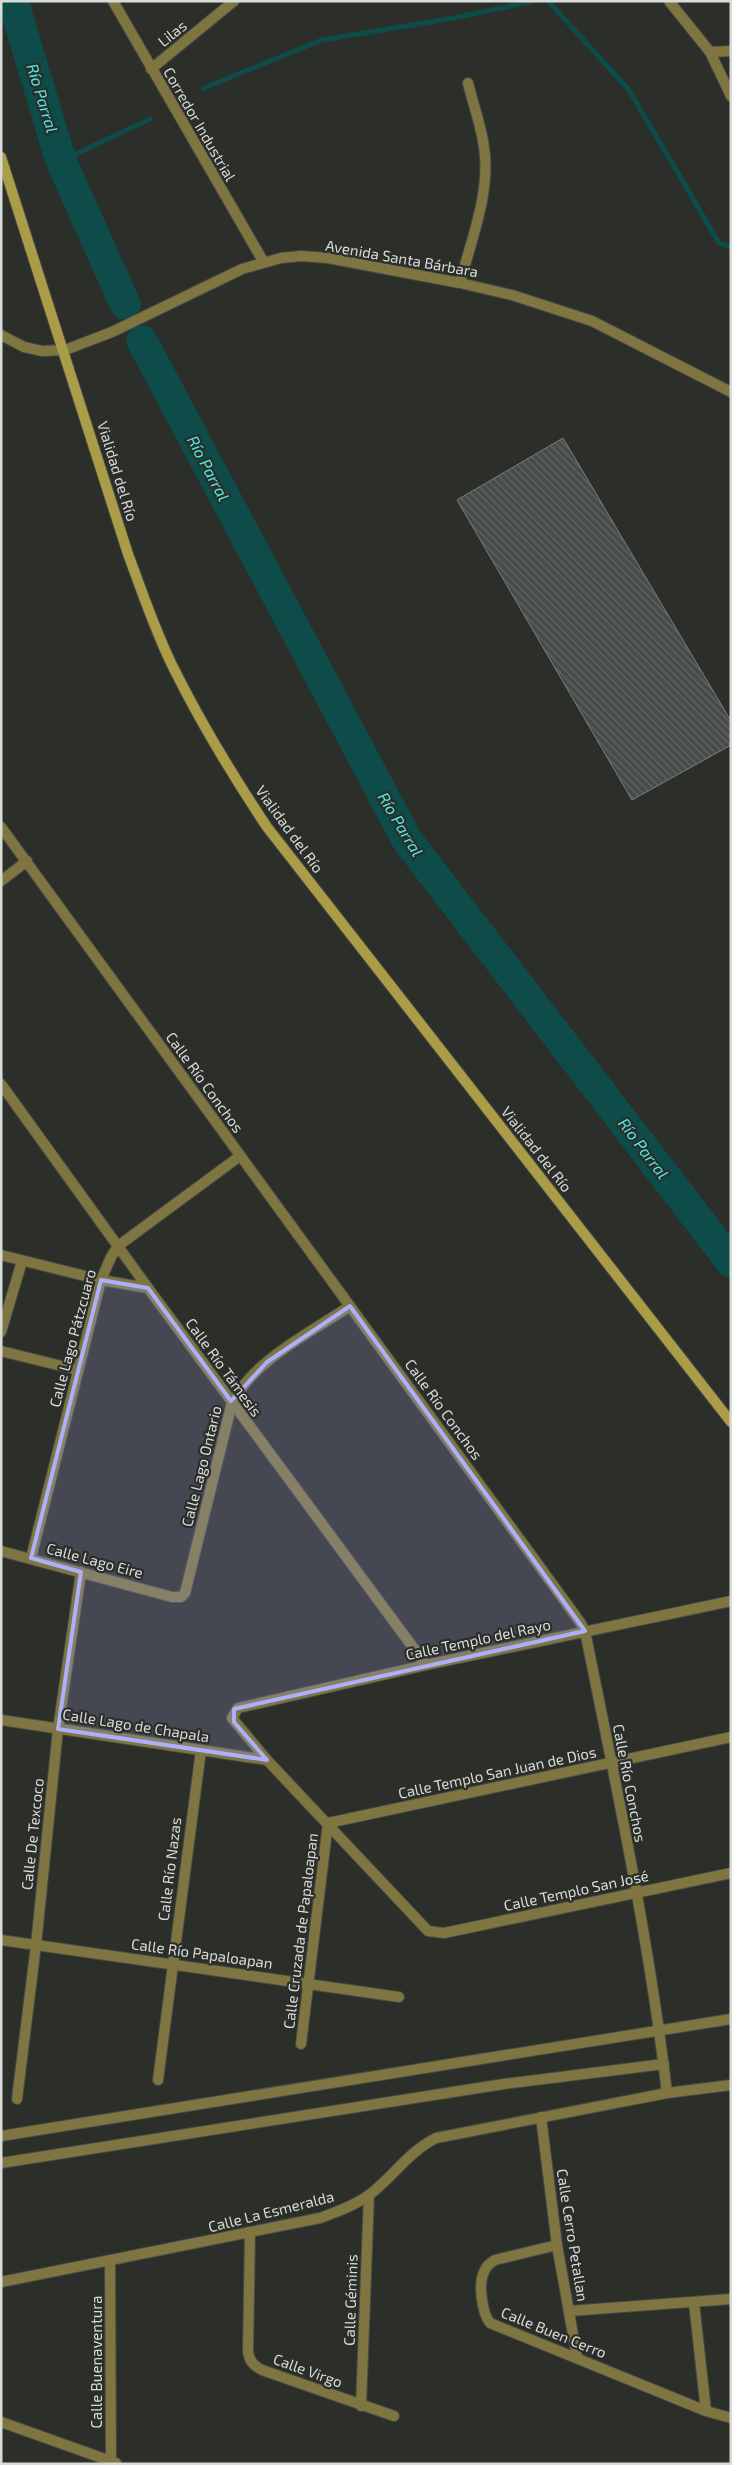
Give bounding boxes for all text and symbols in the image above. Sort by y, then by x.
street label: Lilas [154,16,190,50]
water label: Río Parral [23,61,63,135]
street label: Corredor Industrial [160,64,240,185]
street label: Avenida Santa Bárbara [324,236,480,280]
street label: Vialidad del Río [94,419,142,523]
water label: Río Parral [184,432,234,504]
street label: Vialidad del Río [252,782,328,876]
water label: Río Parral [374,789,428,859]
street label: Calle Río Conchos [162,1028,248,1136]
street label: Vialidad del Río [498,1103,576,1195]
water label: Río Parral [615,1114,673,1182]
street label: Calle Lago Pátzcuaro [45,1267,99,1409]
street label: Calle Río Támesis [182,1314,266,1420]
street label: Calle Río Conchos [401,1355,487,1463]
street label: Calle Lago Ontario [177,1404,225,1528]
street label: Calle Lago Eire [45,1538,145,1582]
street label: Calle Templo del Rayo [404,1615,552,1663]
street label: Calle Lago de Chapala [61,1705,211,1745]
street label: Calle Río Conchos [610,1722,650,1844]
street label: Calle Templo San Juan de Dios [396,1742,598,1802]
street label: Calle De Texcoco [17,1777,47,1891]
street label: Calle Río Nazas [154,1816,184,1922]
street label: Calle Cruzada de Papaloapan [279,1832,321,2030]
street label: Calle Templo San José [502,1866,650,1914]
street label: Calle Río Papaloapan [130,1934,274,1972]
street label: Calle Cerro Petallan [554,2167,592,2303]
street label: Calle La Esmeralda [206,2187,336,2235]
street label: Calle Géminis [339,2254,361,2346]
street label: Calle Buenaventura [87,2295,105,2429]
street label: Calle Buen Cerro [499,2303,609,2361]
street label: Calle Virgo [271,2349,345,2391]

